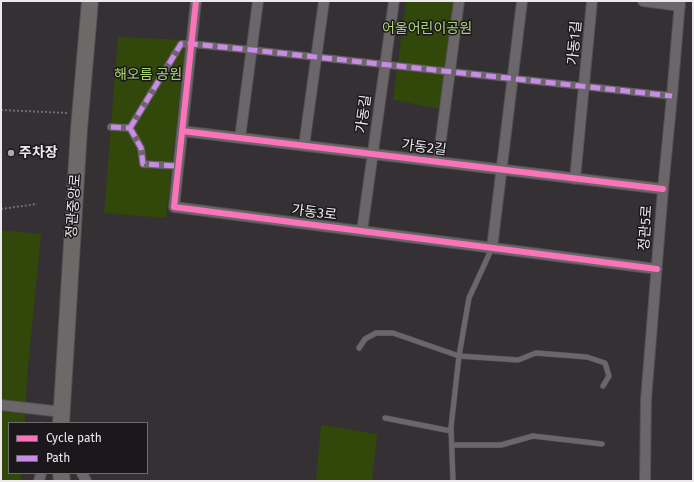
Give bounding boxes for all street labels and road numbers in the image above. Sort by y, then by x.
street label: 가동1길 [565,20,585,66]
street label: 가동길 [353,94,375,134]
street label: 가동2길 [400,137,448,159]
street label: 정관중앙로 [63,173,85,239]
street label: 가동3로 [290,202,338,224]
street label: 정관5로 [636,205,656,251]

